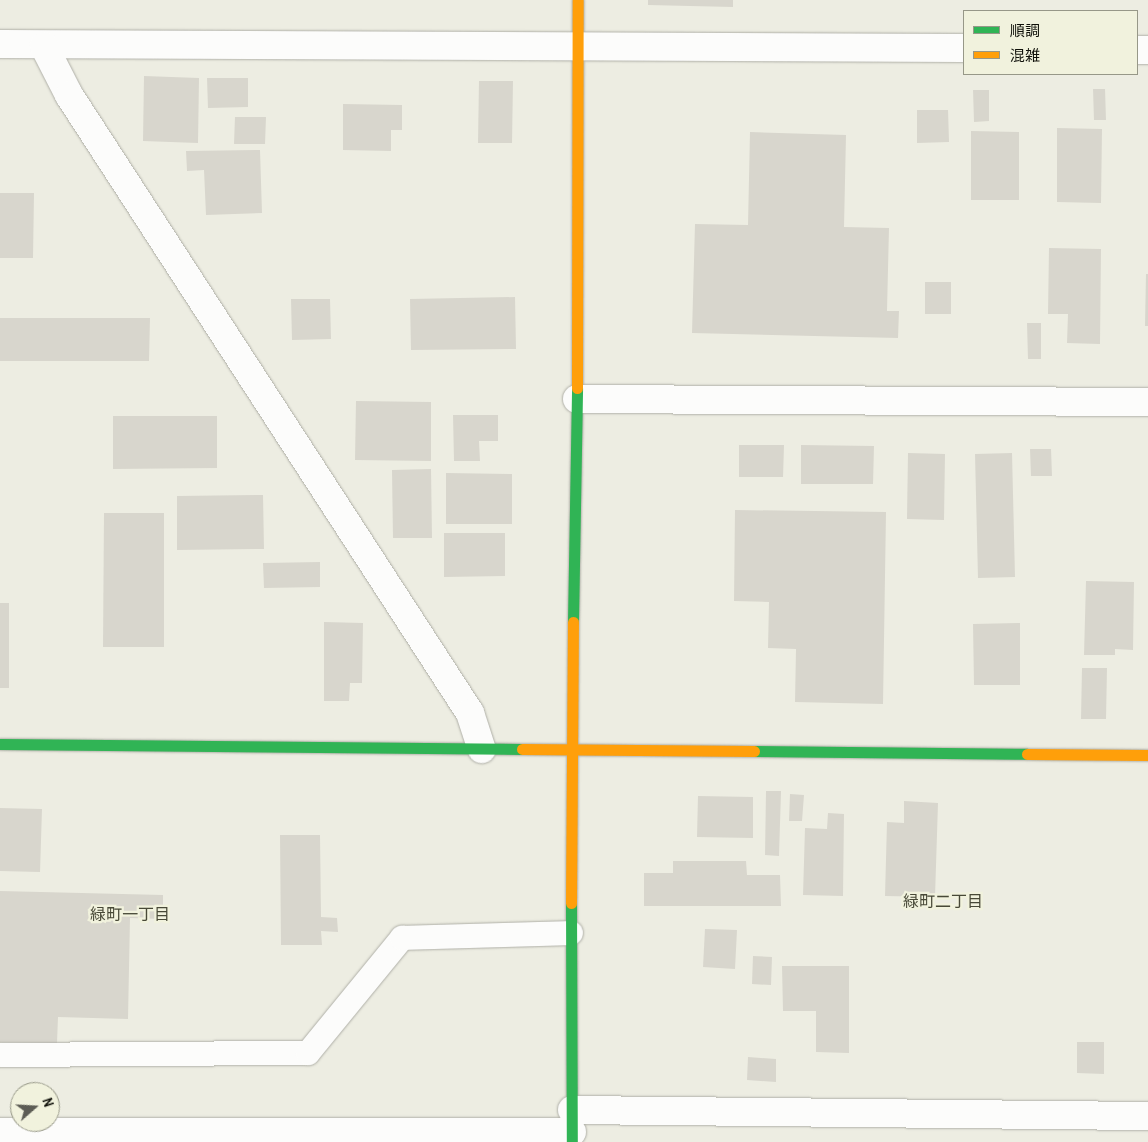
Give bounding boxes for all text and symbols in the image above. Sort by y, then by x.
legend [963,10,1138,75]
text: 順調 [1010,20,1040,41]
text: 混雑 [1010,45,1040,66]
district label: 緑町二丁目 [903,891,983,911]
district label: 緑町一丁目 [90,904,170,924]
north arrow [10,1082,60,1132]
text: N [38,1096,58,1109]

